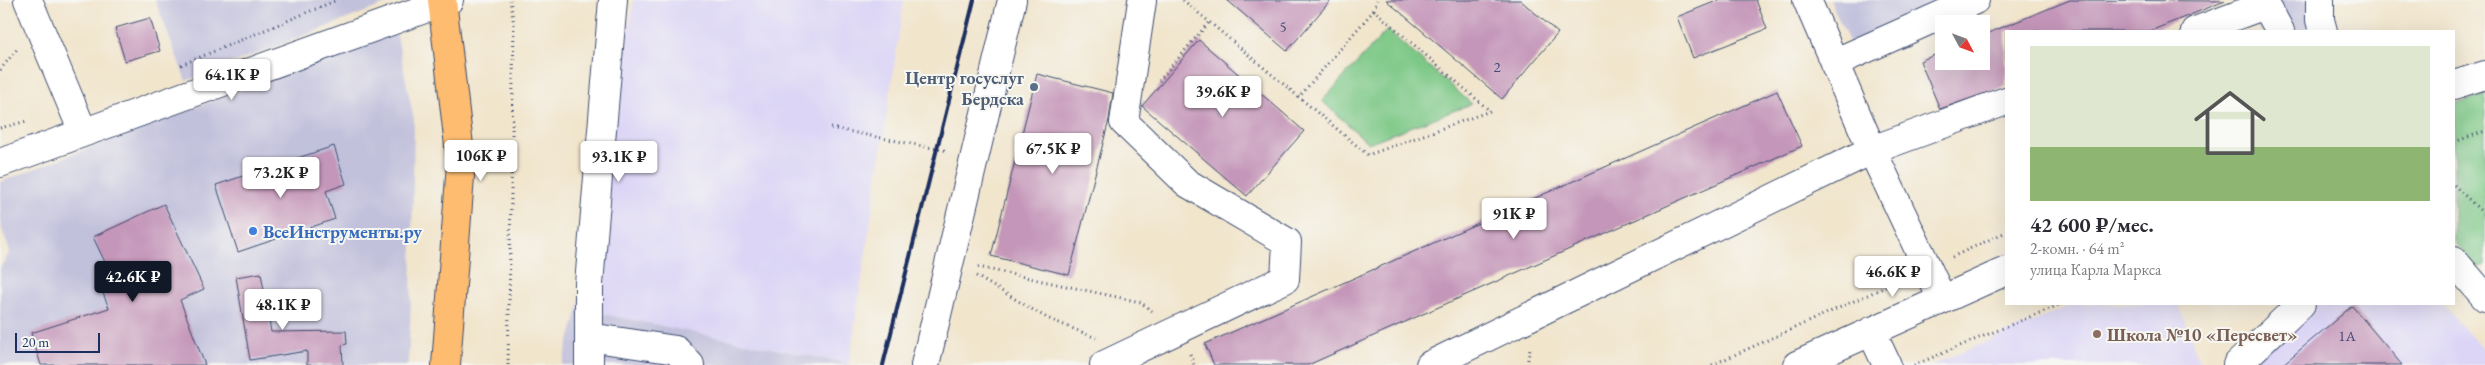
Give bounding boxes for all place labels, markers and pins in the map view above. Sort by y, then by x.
pin: 64.1K ₽ [186,58,278,101]
place label: Центр госуслуг Бердска [905,66,1024,110]
pin: 39.6K ₽ [1177,76,1269,118]
marker: Центр госуслуг Бердска [1028,81,1040,93]
pin: 67.5K ₽ [1007,132,1099,175]
pin: 106K ₽ [440,140,522,182]
pin: 93.1K ₽ [573,140,665,183]
pin: 73.2K ₽ [235,156,327,199]
pin: 91K ₽ [1479,198,1549,240]
place label: ВсеИнструменты.ру [263,220,422,243]
marker: ВсеИнструменты.ру [247,225,259,237]
pin: 46.6K ₽ [1847,256,1939,298]
pin: 42.6K ₽ [87,260,179,303]
pin: 48.1K ₽ [237,288,329,331]
place label: Школа №10 «Пересвет» [2107,323,2297,346]
marker: Школа №10 «Пересвет» [2091,328,2103,340]

